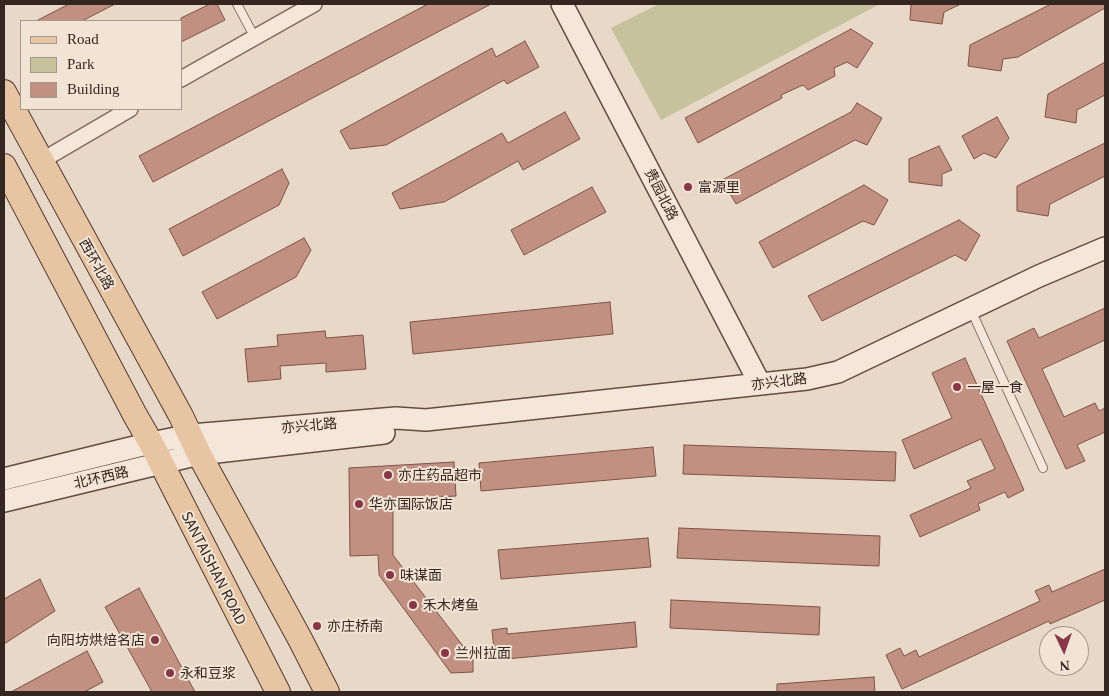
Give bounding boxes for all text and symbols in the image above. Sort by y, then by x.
legend [20,20,182,110]
text: Road [67,31,99,47]
text: Park [67,56,95,72]
text: Building [67,81,120,97]
street label: 贵园北路 [642,165,682,223]
place label: 富源里 [698,179,740,195]
marker: 富源里 [682,181,694,193]
street label: 西环北路 [76,235,118,293]
street label: 亦兴北路 [750,369,808,393]
place label: 一屋一食 [967,379,1023,395]
marker: 一屋一食 [951,381,963,393]
street label: 亦兴北路 [280,414,338,436]
street label: 北环西路 [72,463,130,491]
place label: 亦庄药品超市 [398,467,482,483]
marker: 亦庄药品超市 [382,469,394,481]
place label: 华亦国际饭店 [369,496,453,512]
marker: 华亦国际饭店 [353,498,365,510]
street label: SANTAISHAN ROAD [178,509,250,627]
place label: 味谋面 [400,567,442,583]
marker: 味谋面 [384,569,396,581]
place label: 禾木烤鱼 [423,597,479,613]
marker: 禾木烤鱼 [407,599,419,611]
place label: 亦庄桥南 [327,618,383,634]
marker: 亦庄桥南 [311,620,323,632]
north arrow [1039,626,1089,676]
place label: 向阳坊烘焙名店 [47,632,145,648]
marker: 向阳坊烘焙名店 [149,634,161,646]
place label: 兰州拉面 [455,645,511,661]
marker: 兰州拉面 [439,647,451,659]
text: N [1059,658,1070,673]
place label: 永和豆浆 [180,665,236,681]
marker: 永和豆浆 [164,667,176,679]

